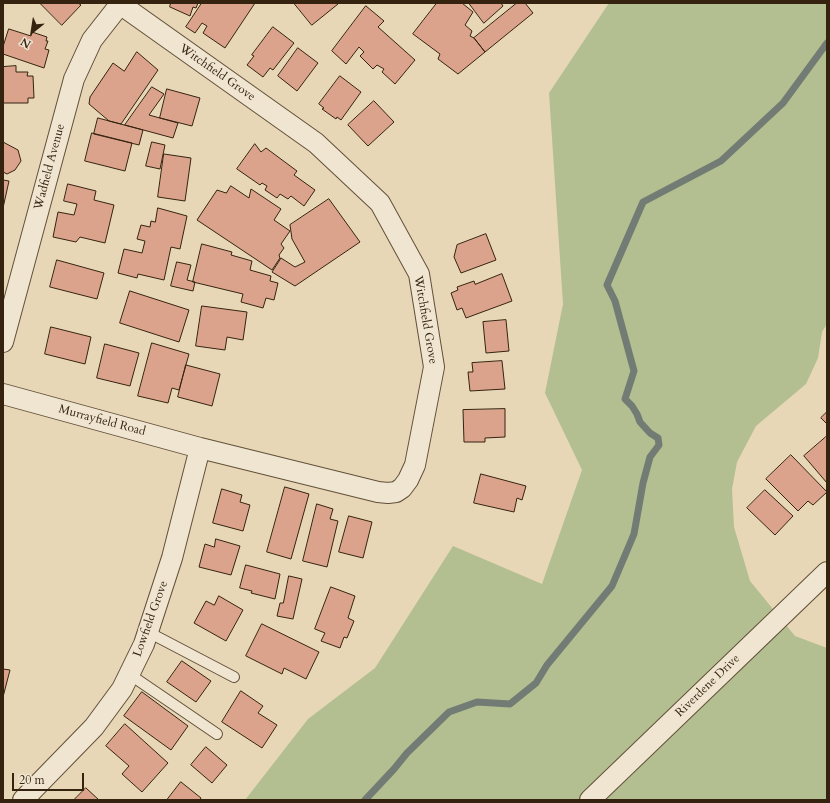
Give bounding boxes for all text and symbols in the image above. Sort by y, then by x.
north arrow [12,12,52,52]
text: N [18,34,34,52]
street label: Witchfield Grove [176,42,258,104]
street label: Wadfield Avenue [32,122,68,212]
street label: Witchfield Grove [410,275,440,365]
street label: Murrayfield Road [57,402,147,440]
street label: Lowfield Grove [131,579,171,659]
street label: Riverdene Drive [673,652,743,720]
scale bar [14,765,86,791]
text: 20 m [19,772,45,788]

